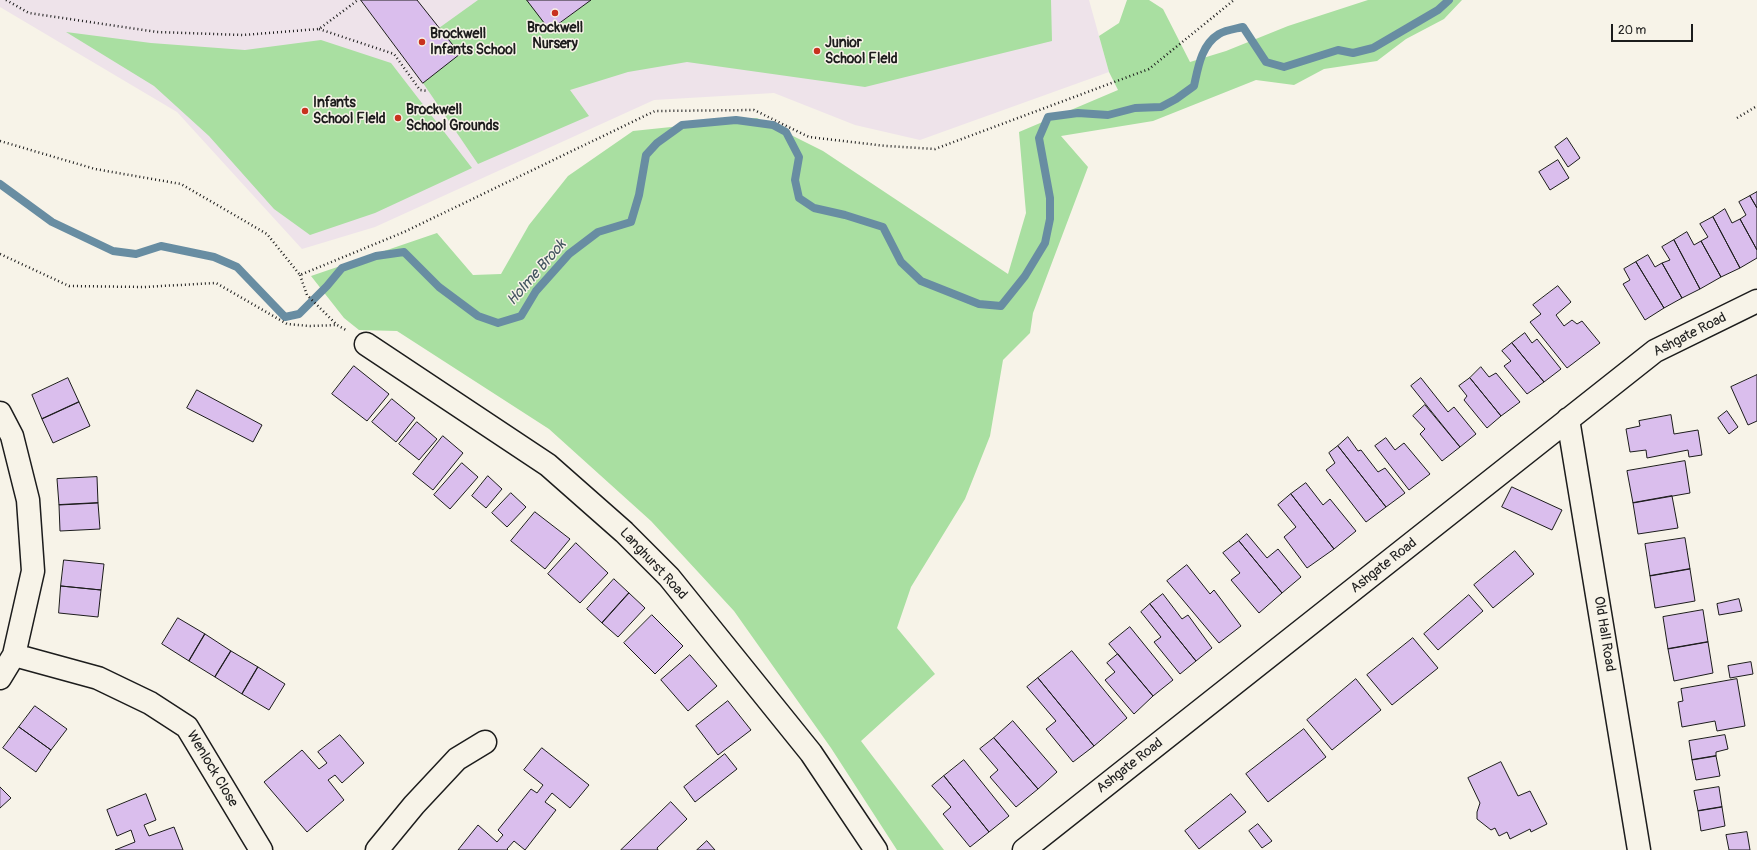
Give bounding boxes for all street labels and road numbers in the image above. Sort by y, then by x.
street label: Ashgate Road [1651,309,1729,361]
street label: Langhurst Road [616,525,690,603]
street label: Ashgate Road [1347,535,1421,597]
street label: Old Hall Road [1590,595,1618,673]
street label: Wenlock Close [183,728,241,810]
street label: Ashgate Road [1093,735,1167,797]

